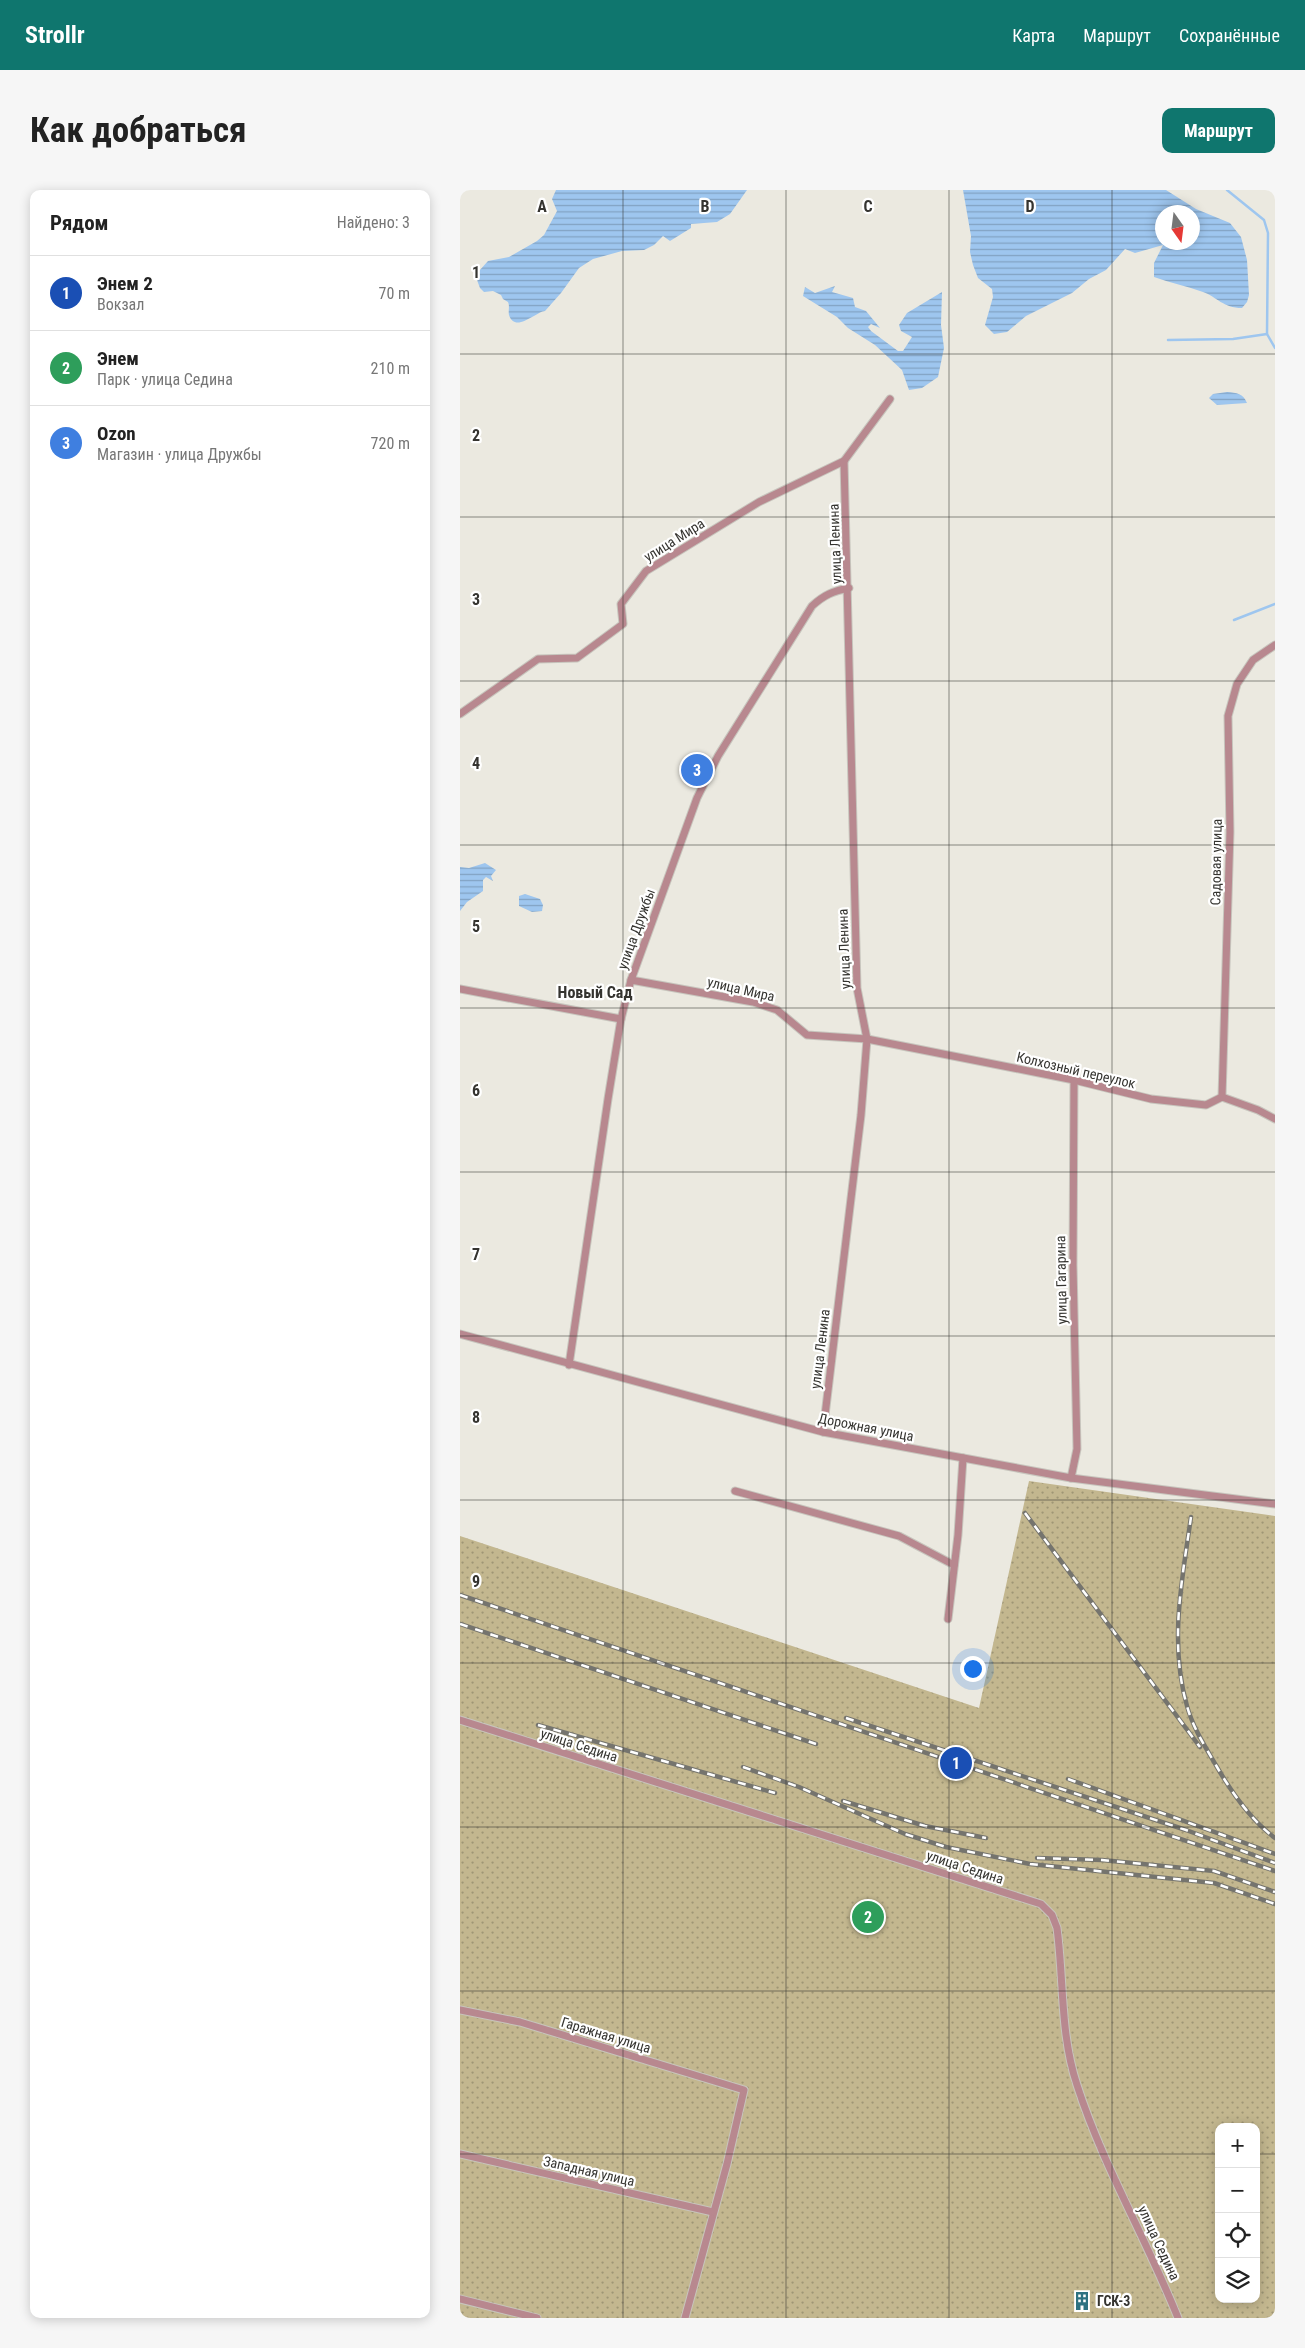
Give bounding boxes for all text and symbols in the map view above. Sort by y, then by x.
text: Strollr [25,21,85,49]
text: Карта [1012,25,1055,46]
text: Маршрут [1083,25,1151,46]
text: Сохранённые [1179,25,1280,46]
button: Маршрут [1162,108,1275,153]
text: Как добраться [30,110,246,151]
text: A [537,197,547,216]
text: B [701,197,710,216]
text: C [863,197,873,216]
text: D [1025,197,1035,216]
north arrow [1155,205,1200,250]
text: Рядом [50,211,109,235]
text: Найдено: 3 [337,213,410,232]
text: 1 [472,263,480,282]
text: Энем 2 [97,272,153,295]
text: 1 [62,284,70,303]
text: 70 m [378,284,410,303]
text: Вокзал [97,295,144,314]
text: Энем [97,347,139,370]
text: 2 [62,359,70,378]
text: 210 m [371,359,410,378]
text: Парк · улица Седина [97,370,233,389]
text: Ozon [97,422,136,445]
text: 2 [472,426,480,445]
text: 3 [62,434,70,453]
text: 720 m [371,434,410,453]
text: Магазин · улица Дружбы [97,445,262,464]
street label: улица Ленина [826,504,844,584]
street label: улица Мира [641,515,707,565]
text: 3 [472,590,480,609]
pin: 3 [681,751,713,789]
text: 4 [472,754,480,773]
street label: Садовая улица [1207,818,1225,906]
street label: улица Дружбы [614,887,658,971]
street label: улица Ленина [835,909,853,989]
text: 5 [472,917,480,936]
street label: улица Мира [706,974,776,1004]
district label: Новый Сад [558,983,632,1002]
street label: Колхозный переулок [1015,1049,1137,1092]
text: 6 [472,1081,480,1100]
street label: улица Гагарина [1052,1235,1070,1325]
text: 7 [472,1245,480,1264]
street label: улица Ленина [807,1308,833,1390]
text: 8 [472,1408,480,1427]
street label: Дорожная улица [817,1410,915,1444]
text: 9 [472,1572,480,1591]
your location [960,1656,986,1682]
street label: улица Седина [538,1725,620,1765]
pin: 1 [940,1744,972,1782]
street label: улица Седина [924,1847,1006,1887]
pin: 2 [852,1898,884,1936]
street label: Гаражная улица [559,2014,653,2056]
map controls [1215,2123,1260,2303]
button: + [1215,2123,1260,2168]
street label: Западная улица [542,2153,636,2189]
button: − [1215,2168,1260,2213]
street label: улица Седина [1135,2203,1183,2283]
button: locate [1215,2213,1260,2258]
button: layers [1215,2258,1260,2303]
building icon: ГСК-3 [1071,2290,1093,2312]
place label: ГСК-3 [1097,2293,1130,2309]

